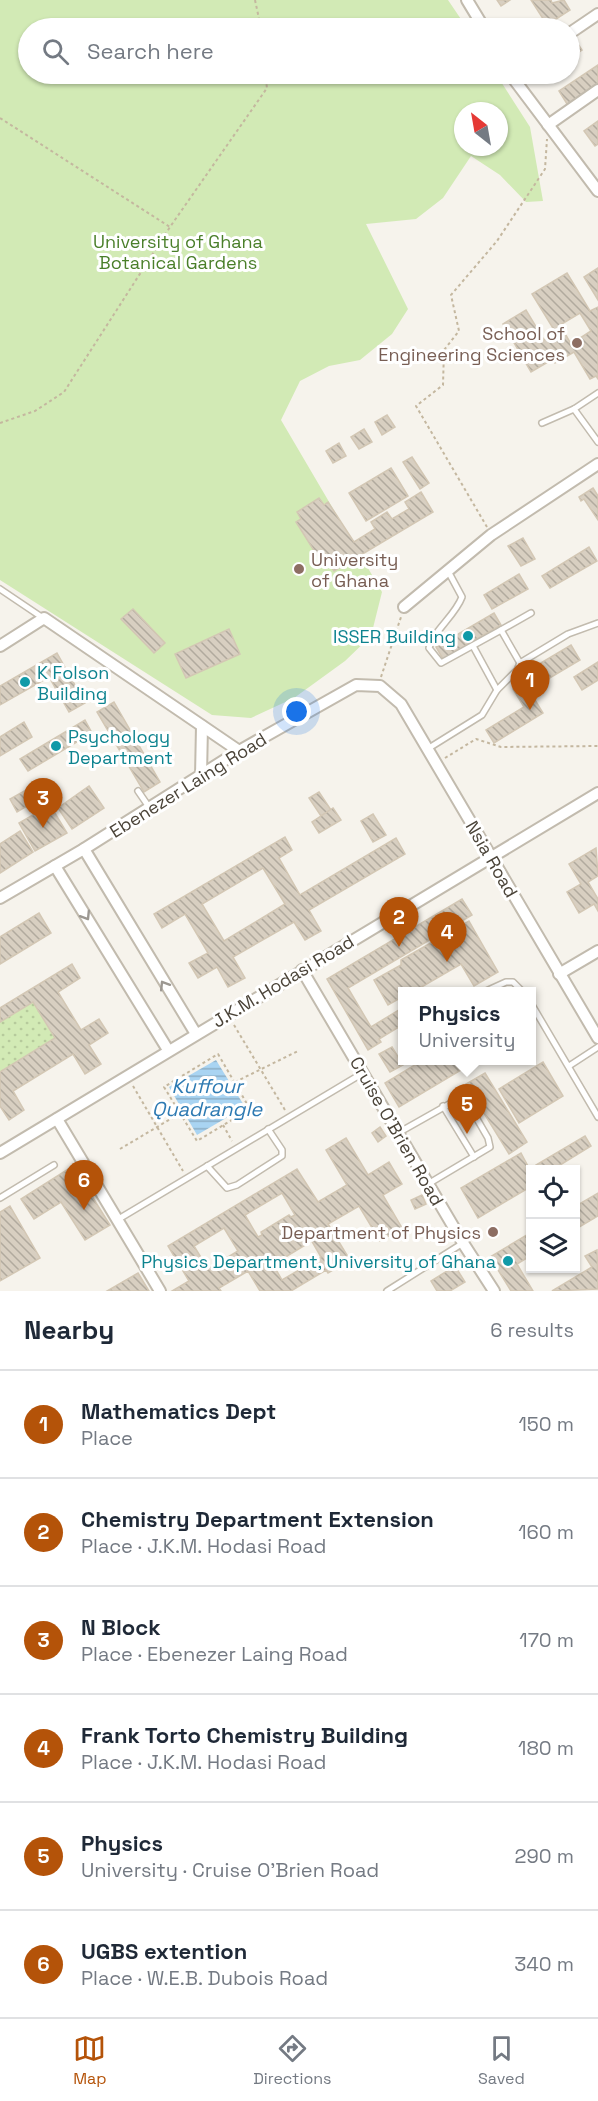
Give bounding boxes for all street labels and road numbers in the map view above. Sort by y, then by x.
street label: Ebenezer Laing Road [105,727,271,843]
street label: Nsia Road [461,816,523,902]
street label: J.K.M. Hodasi Road [208,930,358,1032]
street label: Cruise O'Brien Road [345,1052,449,1210]

